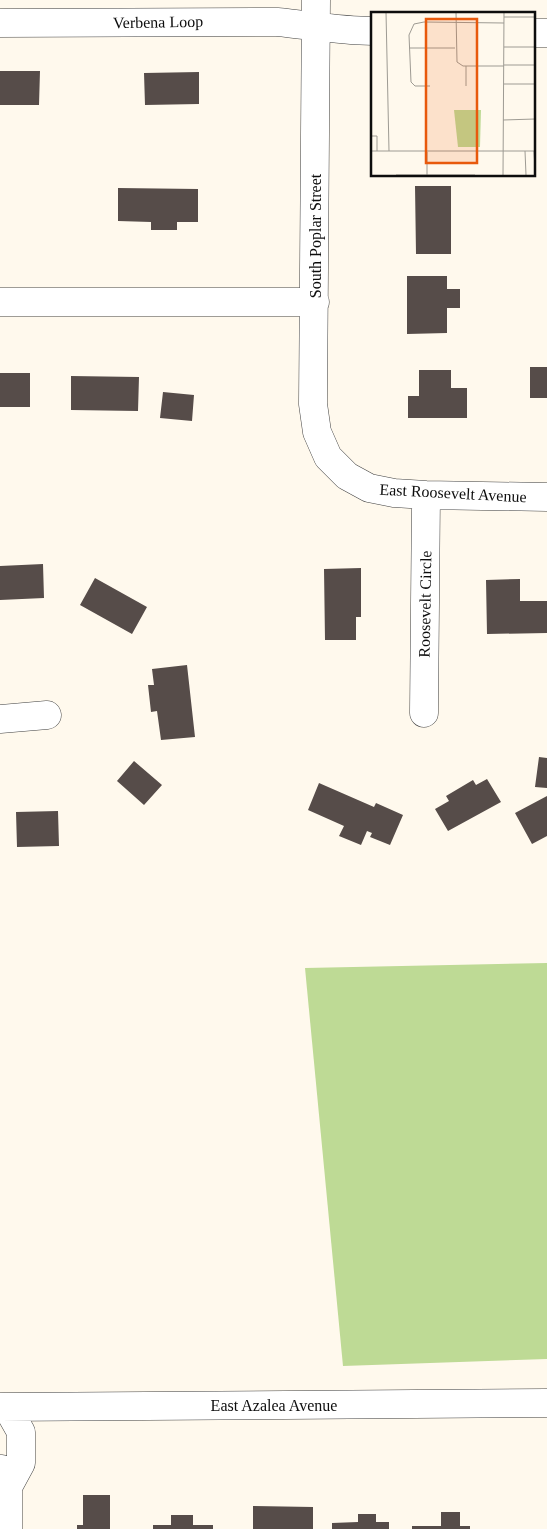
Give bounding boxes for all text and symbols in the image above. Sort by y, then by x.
inset map [371,12,534,176]
street label: Verbena Loop [113,13,203,32]
street label: South Poplar Street [307,173,325,298]
street label: East Roosevelt Avenue [379,481,527,505]
street label: Roosevelt Circle [416,550,434,658]
street label: East Azalea Avenue [211,1397,337,1414]

